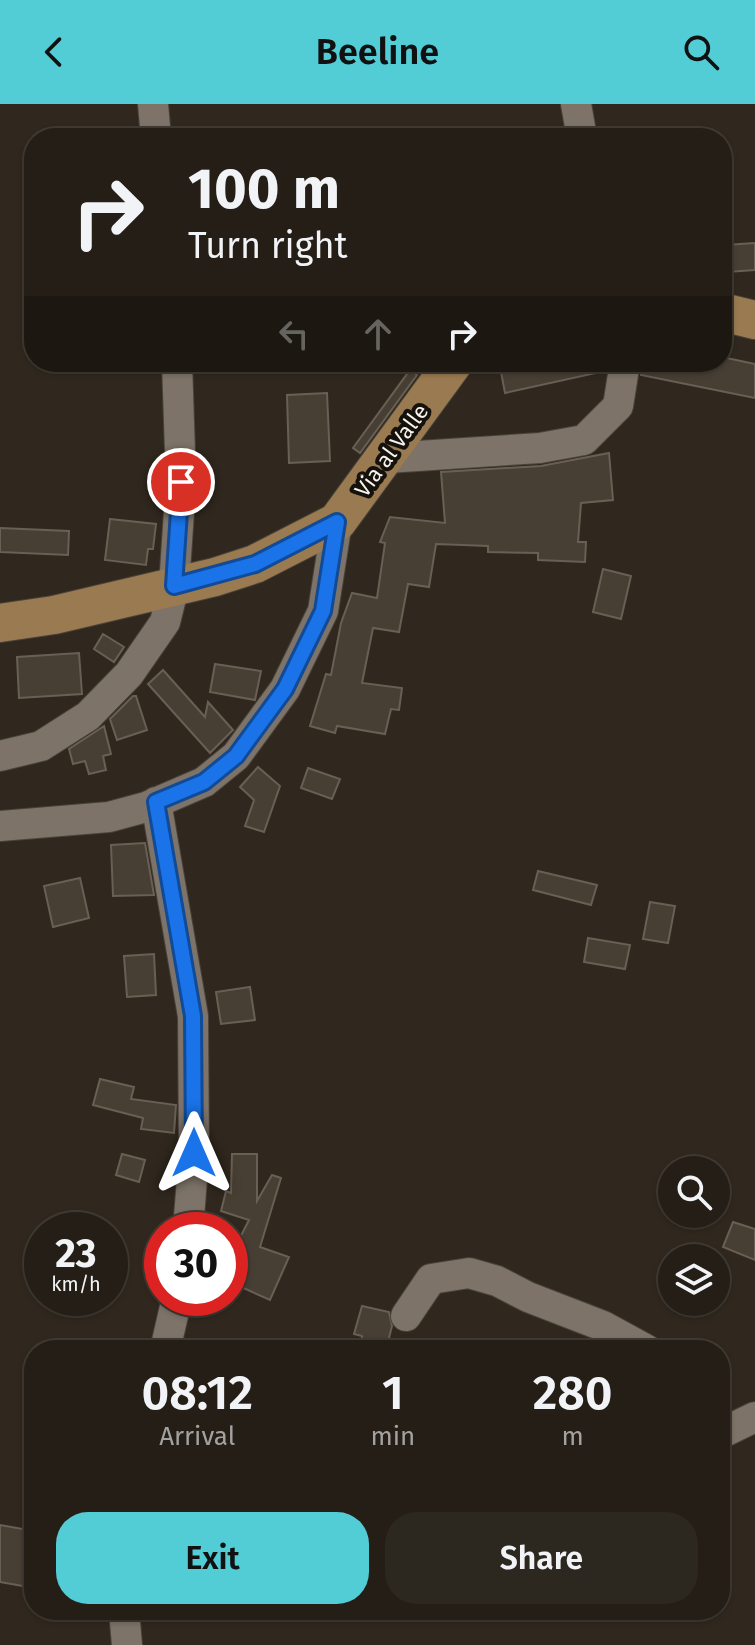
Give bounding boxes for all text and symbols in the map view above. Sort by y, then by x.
icon: back [32,30,76,74]
text: Beeline [316,30,439,74]
icon: search [679,30,723,74]
text: 100 m [188,156,340,223]
icon: right [56,160,160,264]
text: Turn right [188,224,348,268]
icon: left [272,312,316,356]
icon: ahead [356,312,400,356]
icon: right [440,312,484,356]
street label: Via al Valle [349,399,434,502]
pin [147,448,215,516]
icon: arrive [159,460,203,504]
position arrow [152,1111,236,1195]
map controls [658,1156,730,1316]
button: search [658,1156,730,1228]
speed limit sign: 30 [144,1212,248,1316]
text: 23 [55,1230,97,1278]
button: layers [658,1244,730,1316]
text: km/h [51,1272,101,1296]
text: 08:12 [141,1364,253,1422]
text: 1 [382,1364,404,1422]
text: 280 [533,1364,613,1422]
text: Arrival [159,1421,235,1452]
text: min [370,1421,415,1452]
text: m [562,1421,584,1452]
button: Exit [56,1512,369,1604]
button: Share [385,1512,698,1604]

